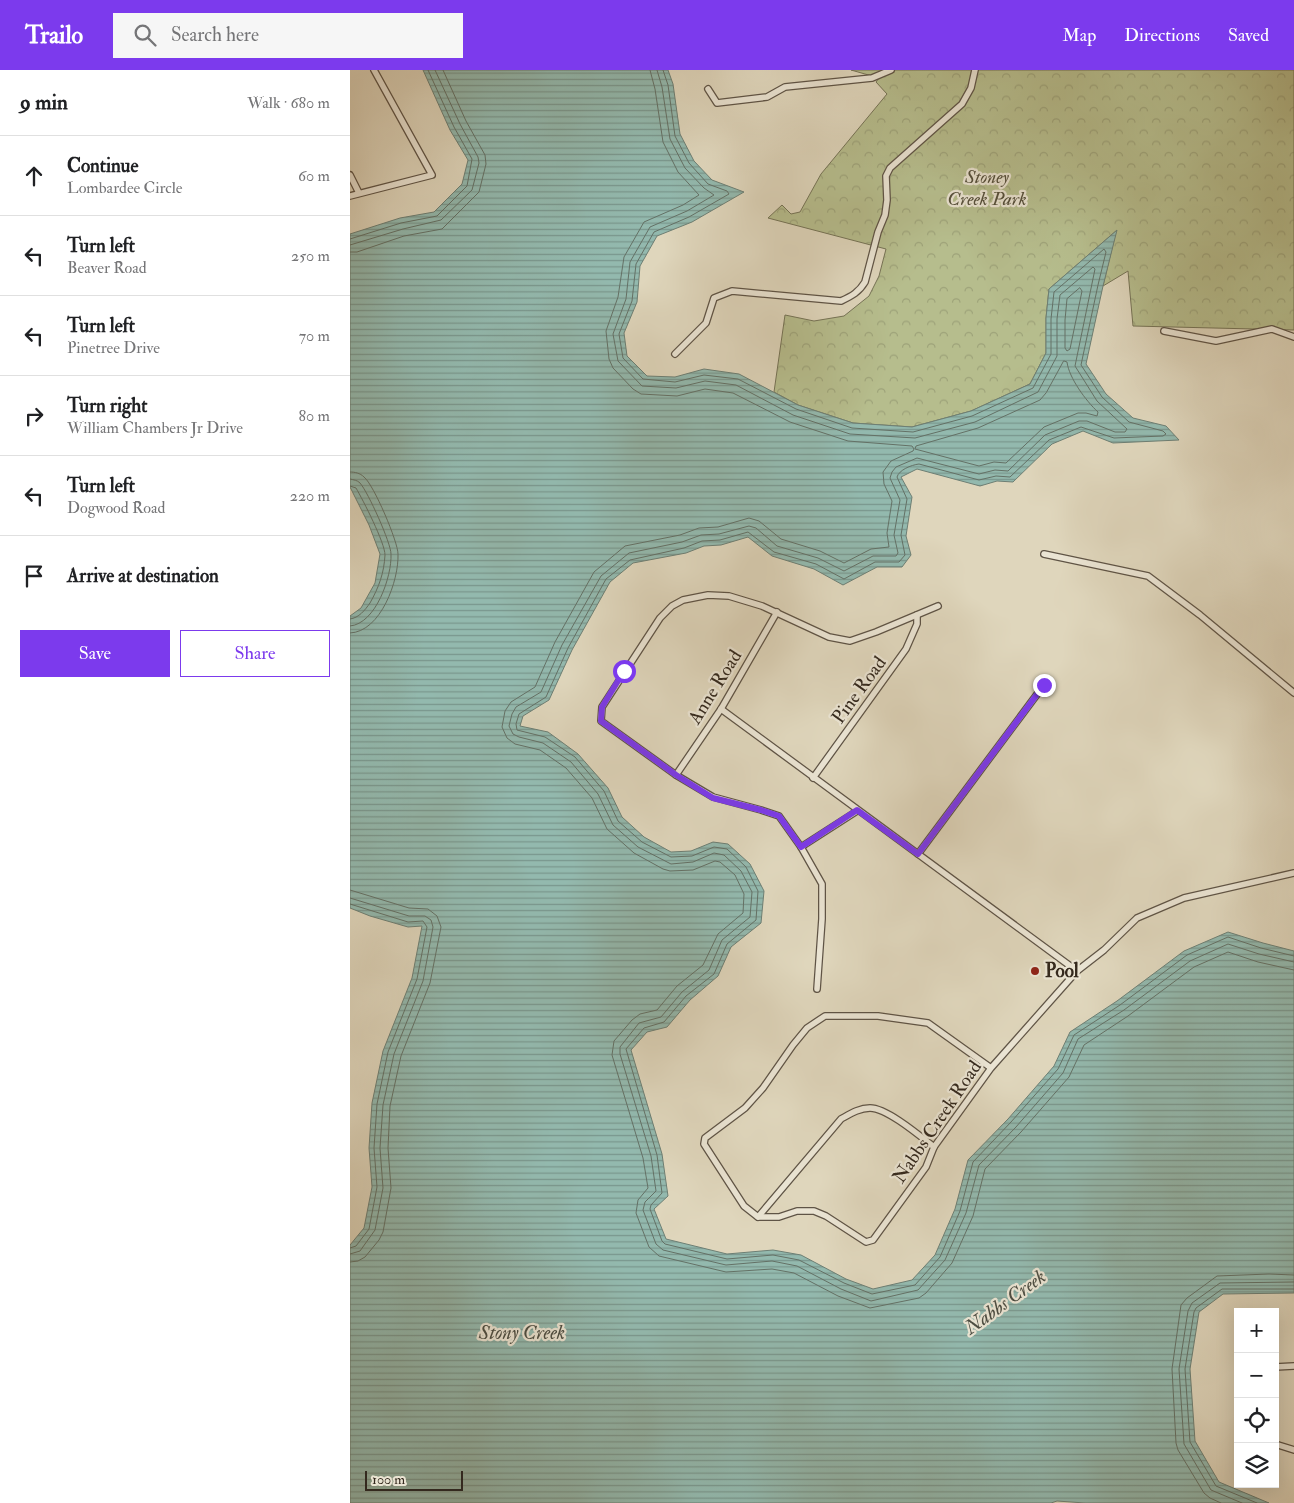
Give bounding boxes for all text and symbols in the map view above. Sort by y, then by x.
search box [113,13,463,58]
text: Trailo [25,20,83,51]
icon: search [131,21,159,49]
text: Search here [171,23,259,47]
text: Map [1063,24,1096,47]
text: Directions [1124,24,1200,47]
text: Saved [1228,24,1269,47]
text: 9 min [20,89,68,116]
text: Walk · 680 m [247,93,330,113]
text: Continue [67,154,138,178]
icon: ahead [20,162,48,190]
park label: Stoney Creek Park [947,165,1027,211]
text: 60 m [298,166,330,186]
text: Lombardee Circle [67,178,183,198]
text: Turn left [67,234,135,258]
icon: left [20,242,48,270]
text: 250 m [291,246,330,266]
text: Beaver Road [67,258,147,278]
text: Turn left [67,314,135,338]
icon: left [20,322,48,350]
text: 70 m [299,326,330,346]
text: Pinetree Drive [67,338,160,358]
text: Turn right [67,394,147,418]
icon: right [20,402,48,430]
text: 80 m [299,406,330,426]
text: William Chambers Jr Drive [67,418,243,438]
text: Turn left [67,474,135,498]
icon: left [20,482,48,510]
text: 220 m [290,486,330,506]
text: Dogwood Road [67,498,165,518]
icon: arrive [20,562,48,590]
text: Arrive at destination [67,564,219,588]
button: Save [20,630,170,677]
button: Share [180,630,330,677]
street label: Anne Road [682,645,748,730]
street label: Pine Road [827,651,892,728]
route start [613,660,636,683]
route end [1033,674,1056,697]
place label: Pool [1045,959,1079,983]
marker: Pool [1029,965,1041,977]
street label: Nabbs Creek Road [887,1055,987,1188]
water label: Nabbs Creek [959,1264,1051,1341]
map controls [1234,1308,1279,1488]
button: + [1234,1308,1279,1353]
water label: Stony Creek [478,1320,565,1345]
button: − [1234,1353,1279,1398]
button: locate [1234,1398,1279,1443]
button: layers [1234,1443,1279,1488]
scale bar [365,1468,462,1491]
text: 100 m [372,1471,405,1488]

